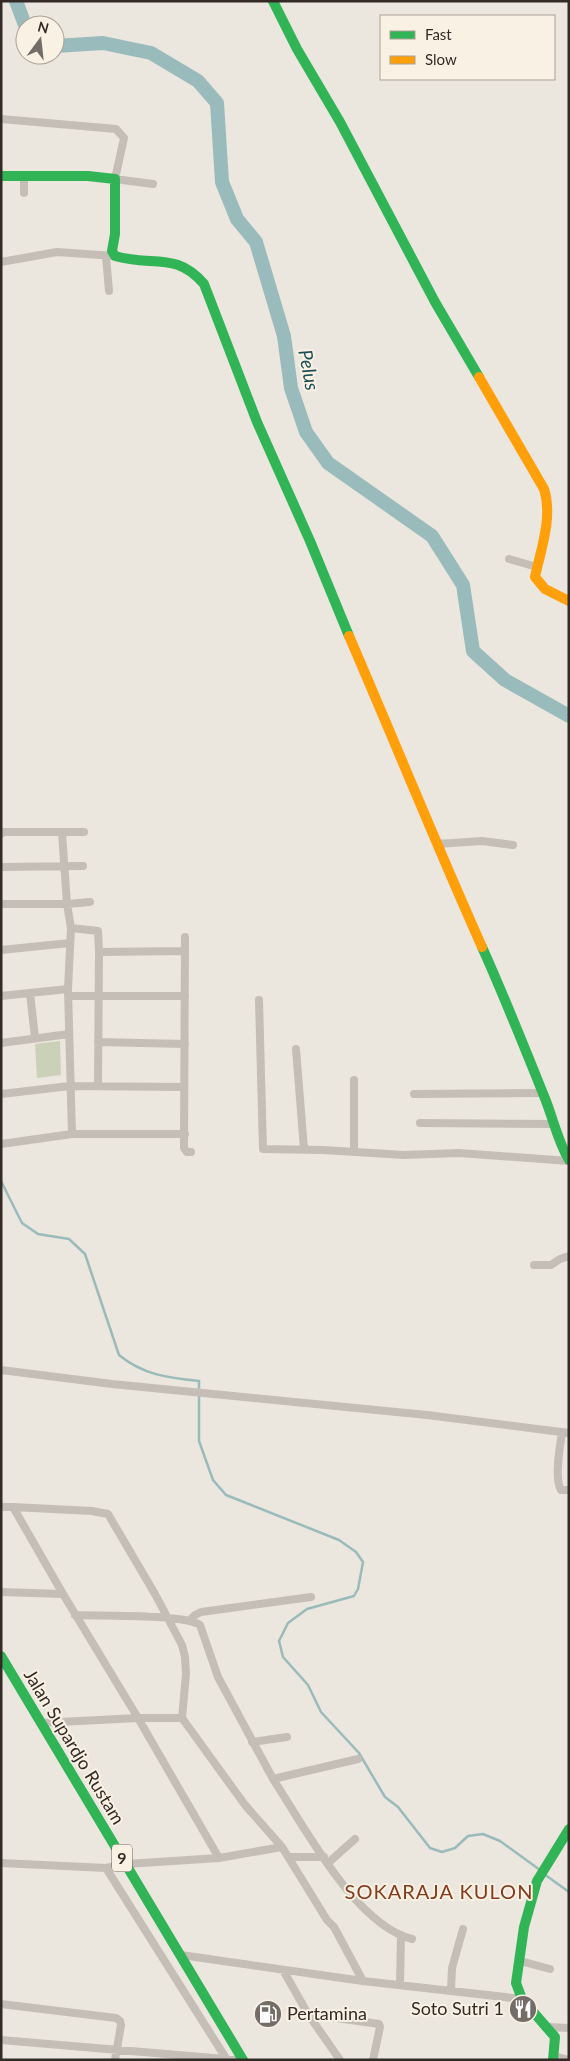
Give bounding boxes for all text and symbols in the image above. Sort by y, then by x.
north arrow [15,15,65,65]
legend [380,15,555,80]
text: N [36,17,51,37]
text: Fast [425,25,452,43]
text: Slow [425,50,457,68]
water label: Pelus [294,347,325,393]
street label: Jalan Supardjo Rustam [20,1665,130,1828]
road number: 9 [112,1845,132,1872]
district label: SOKARAJA KULON [345,1879,533,1903]
restaurant icon: Soto Sutri 1 [508,1994,538,2024]
place label: Soto Sutri 1 [411,1997,504,2019]
fuel station icon: Pertamina [253,1999,283,2029]
place label: Pertamina [287,2002,367,2024]

